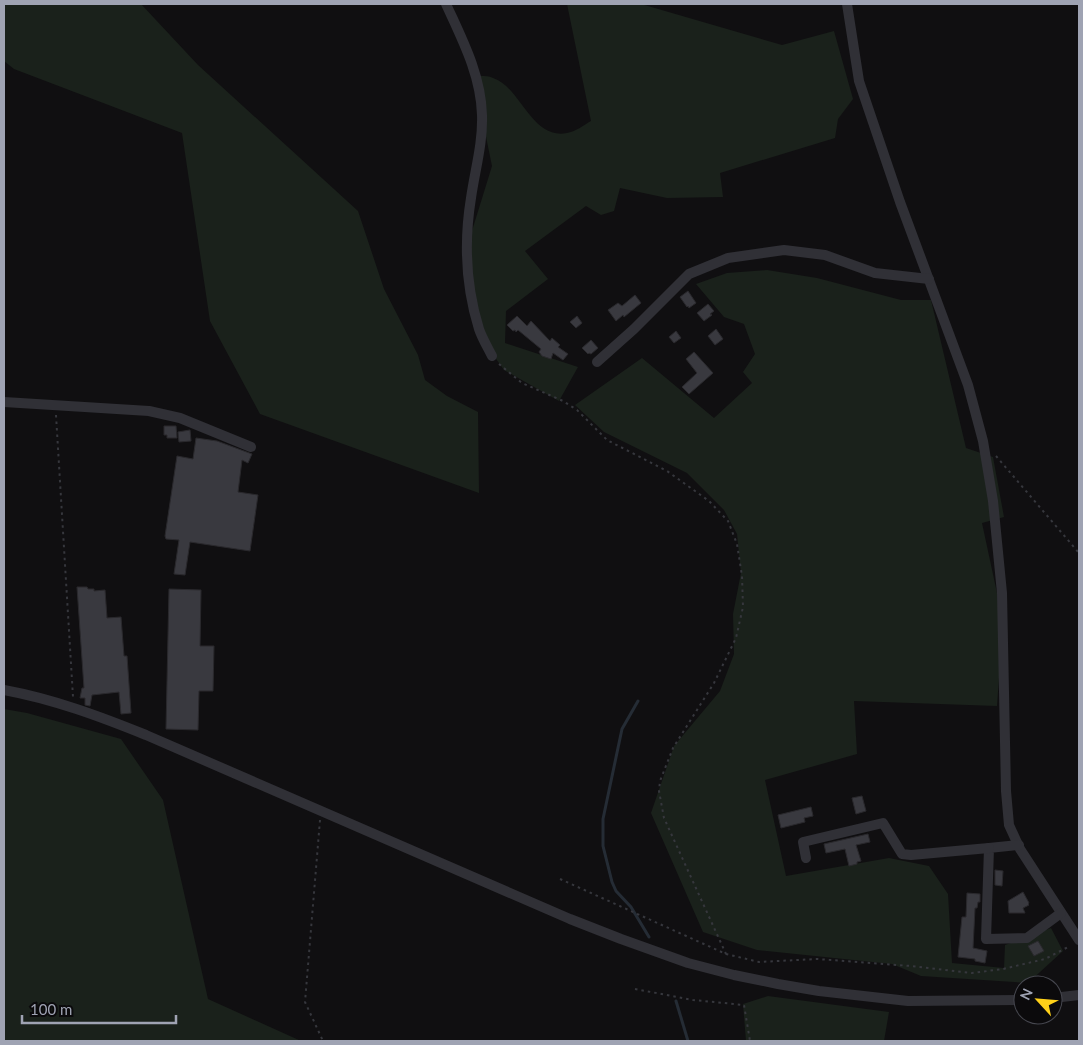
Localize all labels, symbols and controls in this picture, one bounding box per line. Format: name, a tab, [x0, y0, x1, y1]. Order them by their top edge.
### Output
north arrow	[1013, 975, 1063, 1025]
text: N	[1016, 986, 1036, 1003]
scale bar	[22, 992, 176, 1024]
text: 100 m	[30, 1000, 72, 1018]

